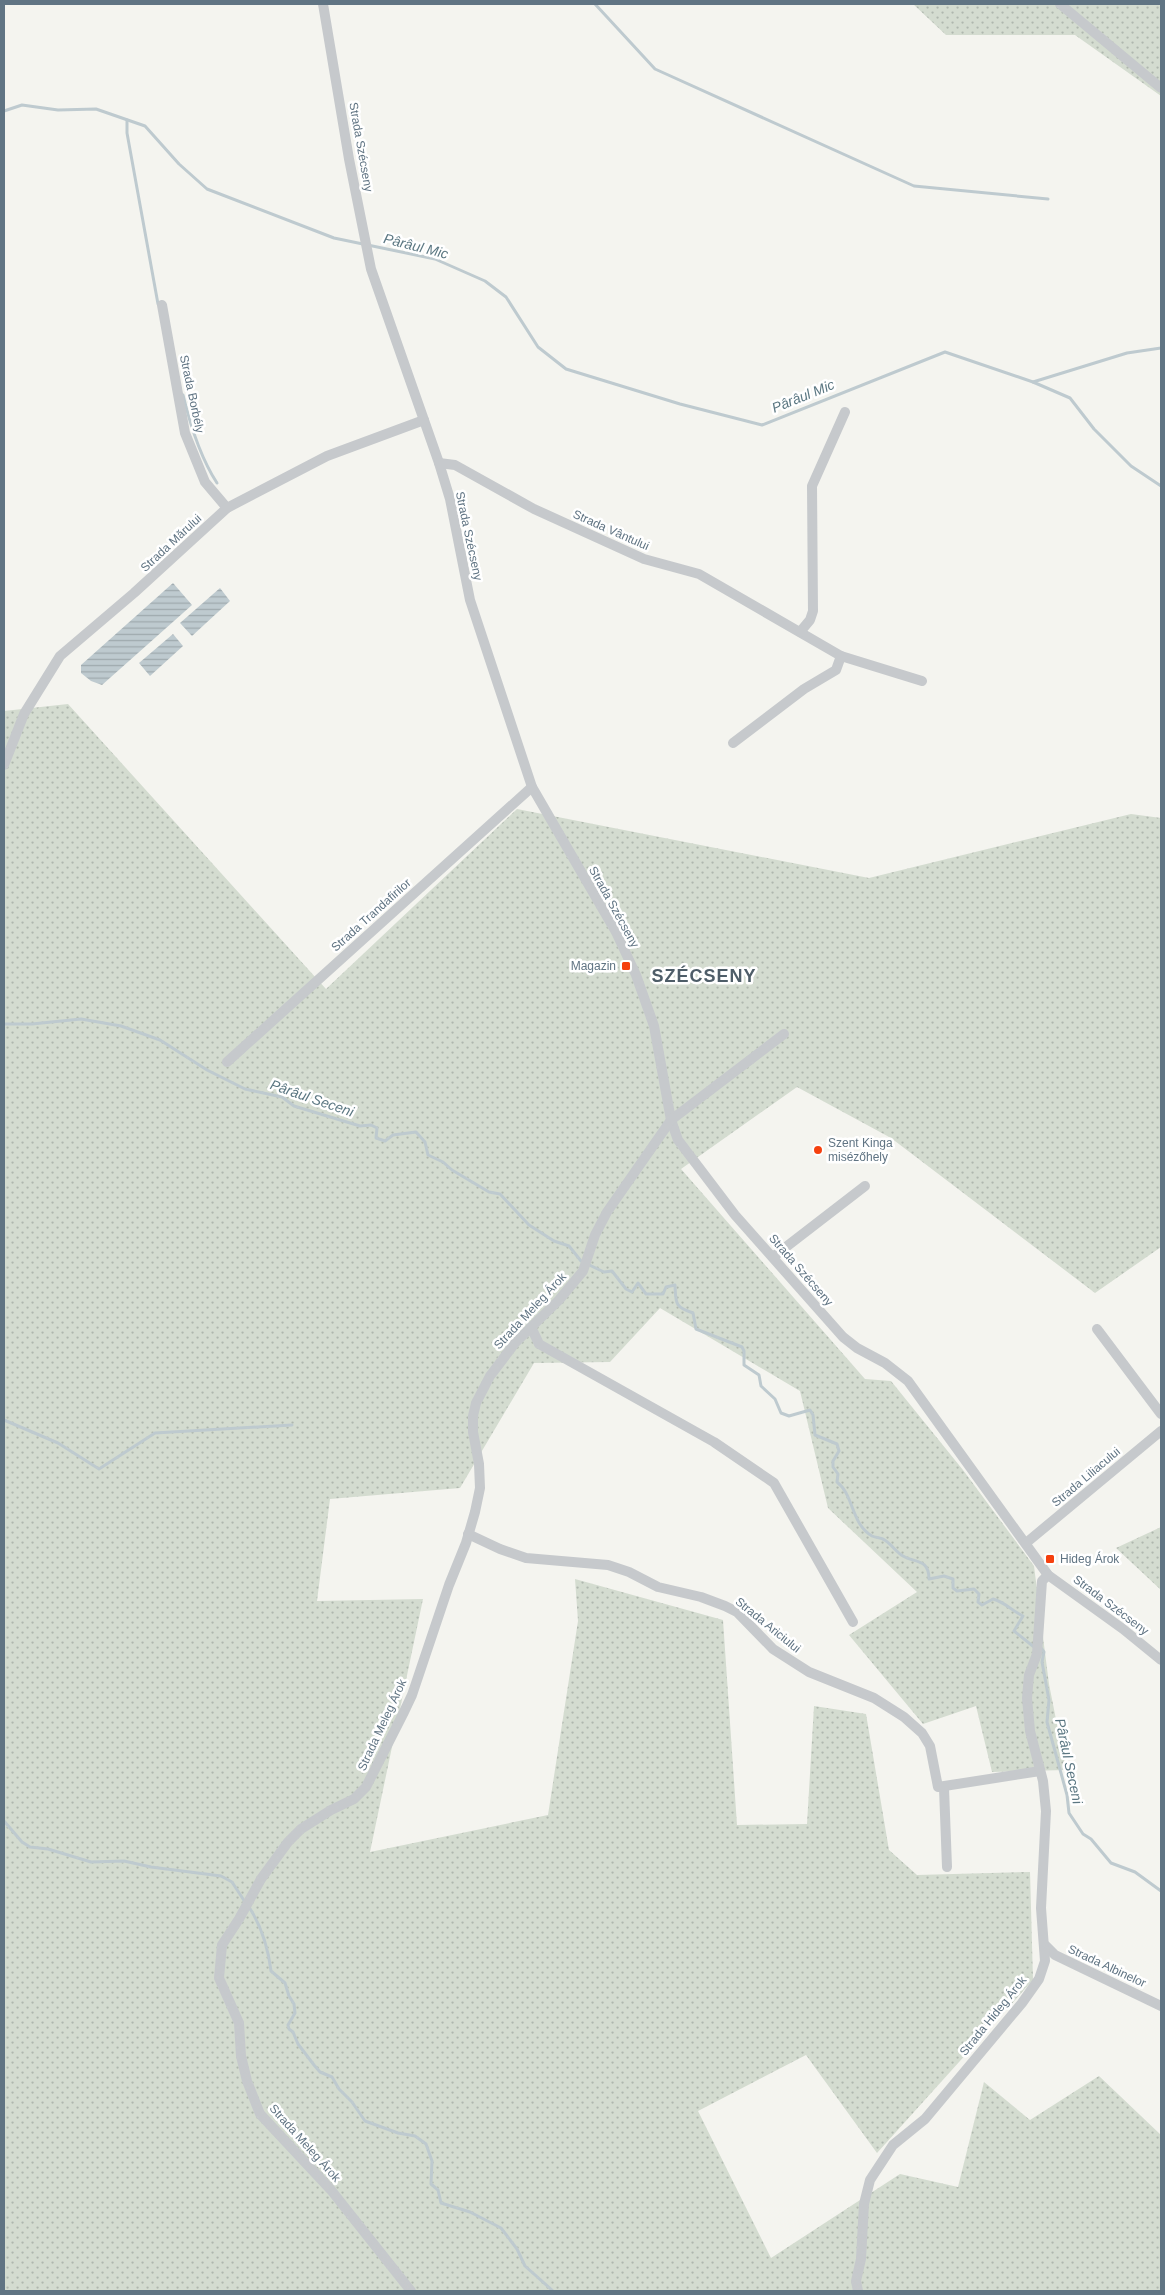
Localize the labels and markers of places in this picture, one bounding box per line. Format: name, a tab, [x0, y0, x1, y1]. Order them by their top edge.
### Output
place label: Magazin	[571, 959, 616, 973]
marker: Magazin	[620, 960, 632, 972]
place label: Szent Kinga misézőhely	[828, 1136, 893, 1164]
marker: Szent Kinga misézőhely	[812, 1144, 824, 1156]
place label: Hideg Árok	[1060, 1551, 1120, 1566]
marker: Hideg Árok	[1044, 1553, 1056, 1565]

